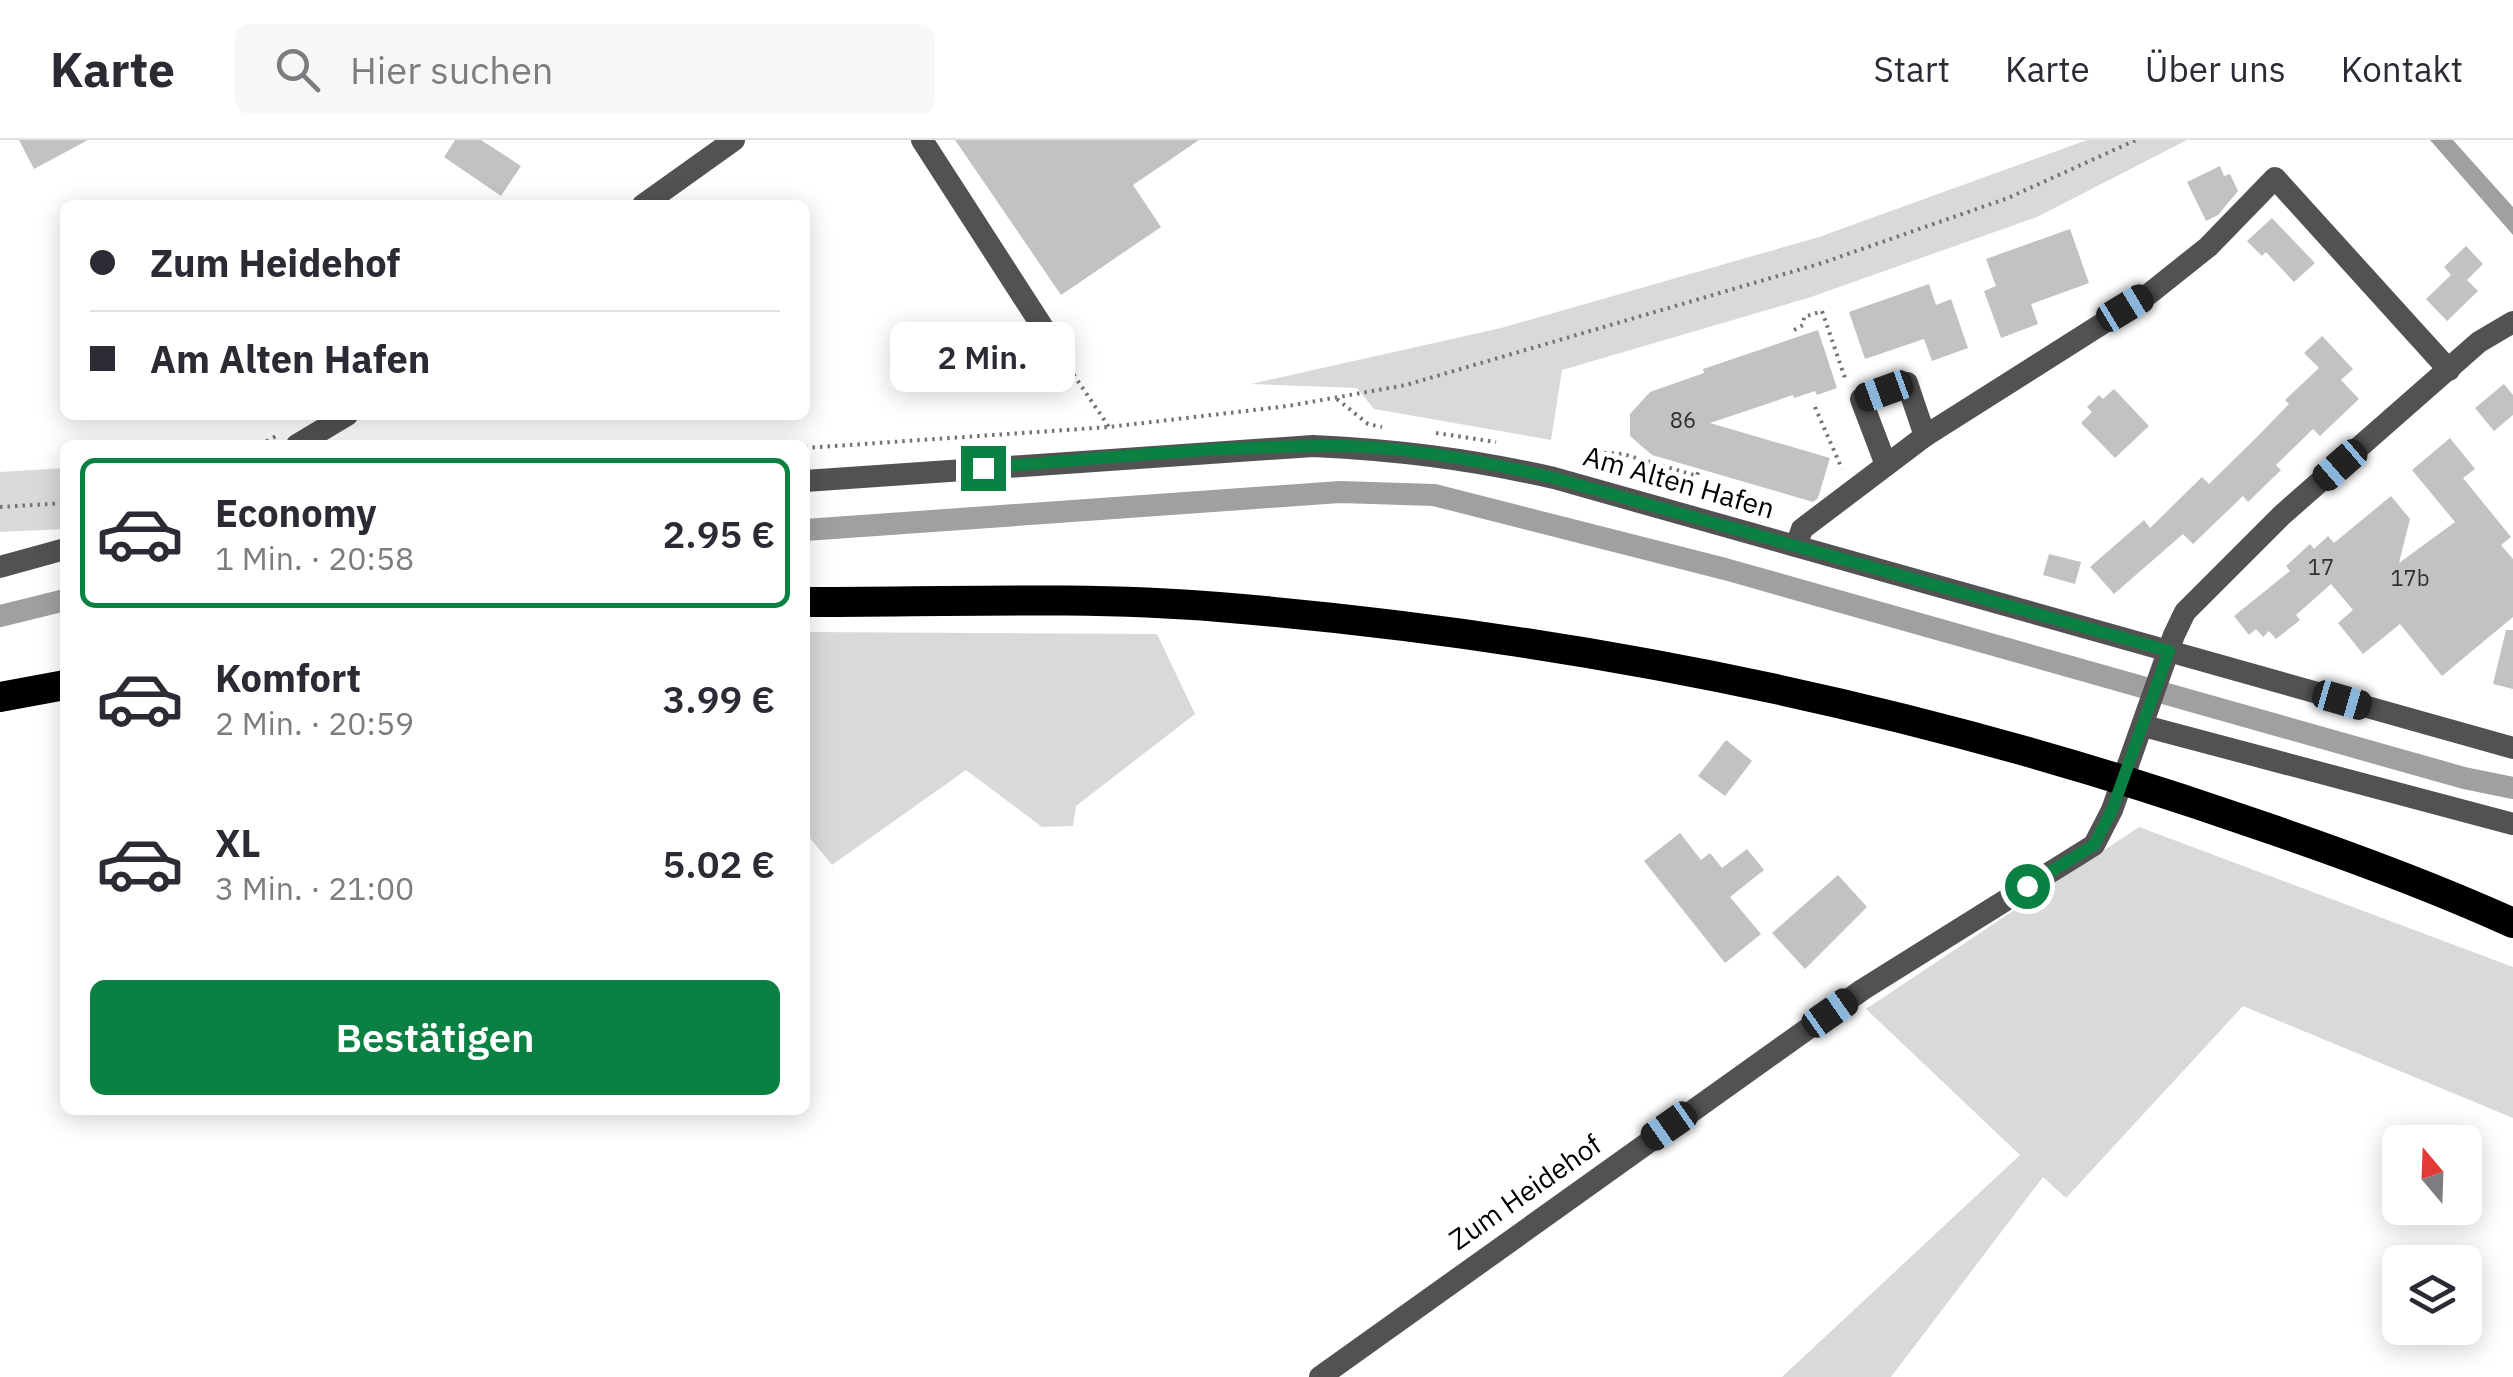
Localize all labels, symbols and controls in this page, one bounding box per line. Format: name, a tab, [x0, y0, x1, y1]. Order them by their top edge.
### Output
search box	[235, 24, 935, 114]
text: Karte	[50, 38, 175, 100]
icon: search	[270, 42, 325, 97]
text: Hier suchen	[350, 45, 553, 94]
text: Start	[1873, 46, 1950, 92]
text: Karte	[2005, 46, 2090, 92]
text: Über uns	[2145, 46, 2286, 92]
text: Kontakt	[2341, 46, 2463, 92]
text: Zum Heidehof	[150, 238, 400, 287]
car	[2092, 280, 2158, 336]
callout: 2 Min.	[890, 323, 1076, 393]
text: Am Alten Hafen	[150, 334, 430, 383]
text: 2 Min.	[937, 336, 1028, 378]
car	[1851, 367, 1917, 415]
house number: 86	[1670, 405, 1696, 434]
car	[2308, 434, 2372, 496]
street label: Am Alten Hafen	[1579, 437, 1779, 526]
route end	[961, 446, 1006, 491]
icon: car	[95, 488, 185, 578]
text: Economy	[215, 488, 377, 537]
text: 2.95 €	[662, 509, 775, 558]
text: 1 Min. · 20:58	[215, 537, 414, 579]
house number: 17	[2308, 552, 2334, 581]
house number: 17b	[2390, 563, 2430, 592]
icon: car	[95, 653, 185, 743]
text: Komfort	[215, 653, 361, 702]
text: 3.99 €	[662, 674, 775, 723]
car	[2309, 677, 2375, 723]
text: 2 Min. · 20:59	[215, 702, 414, 744]
icon: car	[95, 818, 185, 908]
text: XL	[215, 818, 261, 867]
text: 5.02 €	[662, 839, 775, 888]
route start	[2005, 864, 2050, 909]
text: 3 Min. · 21:00	[215, 867, 414, 909]
button: Bestätigen	[90, 980, 780, 1095]
car	[1797, 984, 1863, 1042]
car	[1636, 1097, 1702, 1155]
north arrow	[2382, 1125, 2482, 1225]
map controls	[2382, 1125, 2482, 1345]
street label: Zum Heidehof	[1441, 1126, 1608, 1258]
button: layers	[2382, 1245, 2482, 1345]

